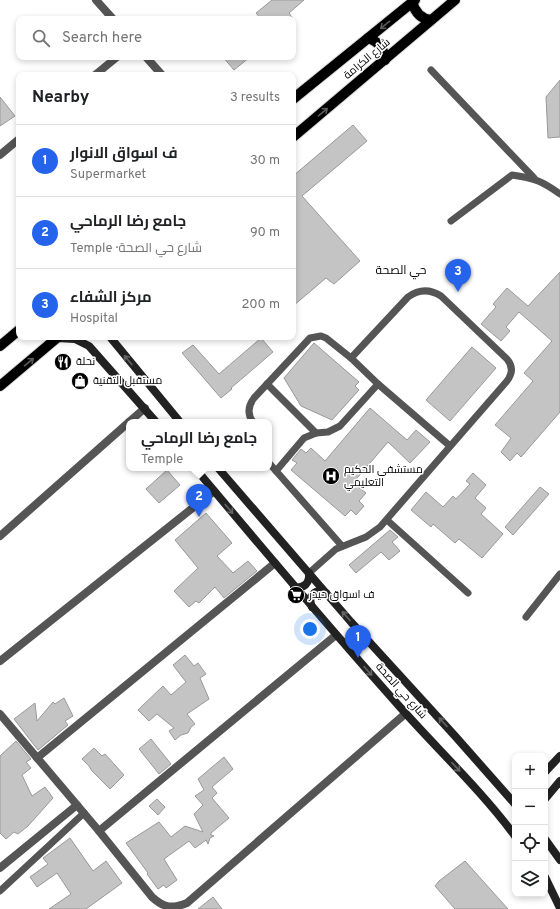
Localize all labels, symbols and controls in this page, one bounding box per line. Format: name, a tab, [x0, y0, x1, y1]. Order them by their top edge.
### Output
search box	[16, 16, 296, 60]
one-way arrow	[379, 20, 390, 29]
icon: search	[30, 27, 52, 49]
text: Search here	[62, 29, 142, 48]
street label: شارع الكرامة	[341, 35, 393, 83]
text: Nearby	[32, 87, 89, 109]
text: 3 results	[230, 90, 280, 106]
one-way arrow	[317, 107, 328, 116]
text: ف اسواق الانوار	[70, 145, 178, 164]
text: 1	[42, 153, 48, 169]
text: 30 m	[250, 153, 280, 169]
text: Supermarket	[70, 167, 146, 183]
text: جامع رضا الرماحي	[70, 213, 186, 232]
text: 2	[41, 225, 49, 241]
text: 90 m	[250, 225, 280, 241]
text: Temple · شارع حي الصحة	[70, 241, 202, 257]
pin: 3	[445, 259, 471, 292]
district label: حي الصحة	[375, 263, 427, 280]
text: مركز الشفاء	[70, 289, 152, 308]
text: 3	[41, 297, 49, 313]
text: 200 m	[241, 297, 280, 313]
text: Hospital	[70, 311, 118, 327]
restaurant icon: نحلة	[53, 352, 73, 372]
one-way arrow	[123, 354, 132, 365]
place label: نحلة	[76, 355, 95, 369]
one-way arrow	[24, 357, 34, 366]
shop icon: مستقبل التقنية	[70, 371, 90, 391]
place label: مستقبل التقنية	[93, 374, 162, 388]
popup	[126, 419, 272, 471]
text: جامع رضا الرماحي	[141, 430, 257, 449]
text: Temple	[141, 452, 183, 468]
place label: مستشفى الحكيم التعليمي	[344, 463, 423, 491]
hospital icon: مستشفى الحكيم التعليمي	[321, 466, 341, 486]
pin: 2	[186, 484, 212, 517]
one-way arrow	[224, 503, 233, 514]
supermarket icon: ف اسواق حيدر	[286, 585, 306, 605]
place label: ف اسواق حيدر	[308, 588, 375, 602]
one-way arrow	[341, 610, 350, 621]
your location	[300, 619, 320, 639]
pin: 1	[345, 625, 371, 658]
street label: شارع حي الصحة	[371, 660, 430, 723]
one-way arrow	[363, 666, 373, 676]
one-way arrow	[438, 717, 447, 727]
map controls	[512, 753, 548, 897]
button: +	[512, 753, 548, 789]
one-way arrow	[451, 762, 460, 772]
button: −	[512, 789, 548, 825]
button: locate	[512, 825, 548, 861]
button: layers	[512, 861, 548, 897]

